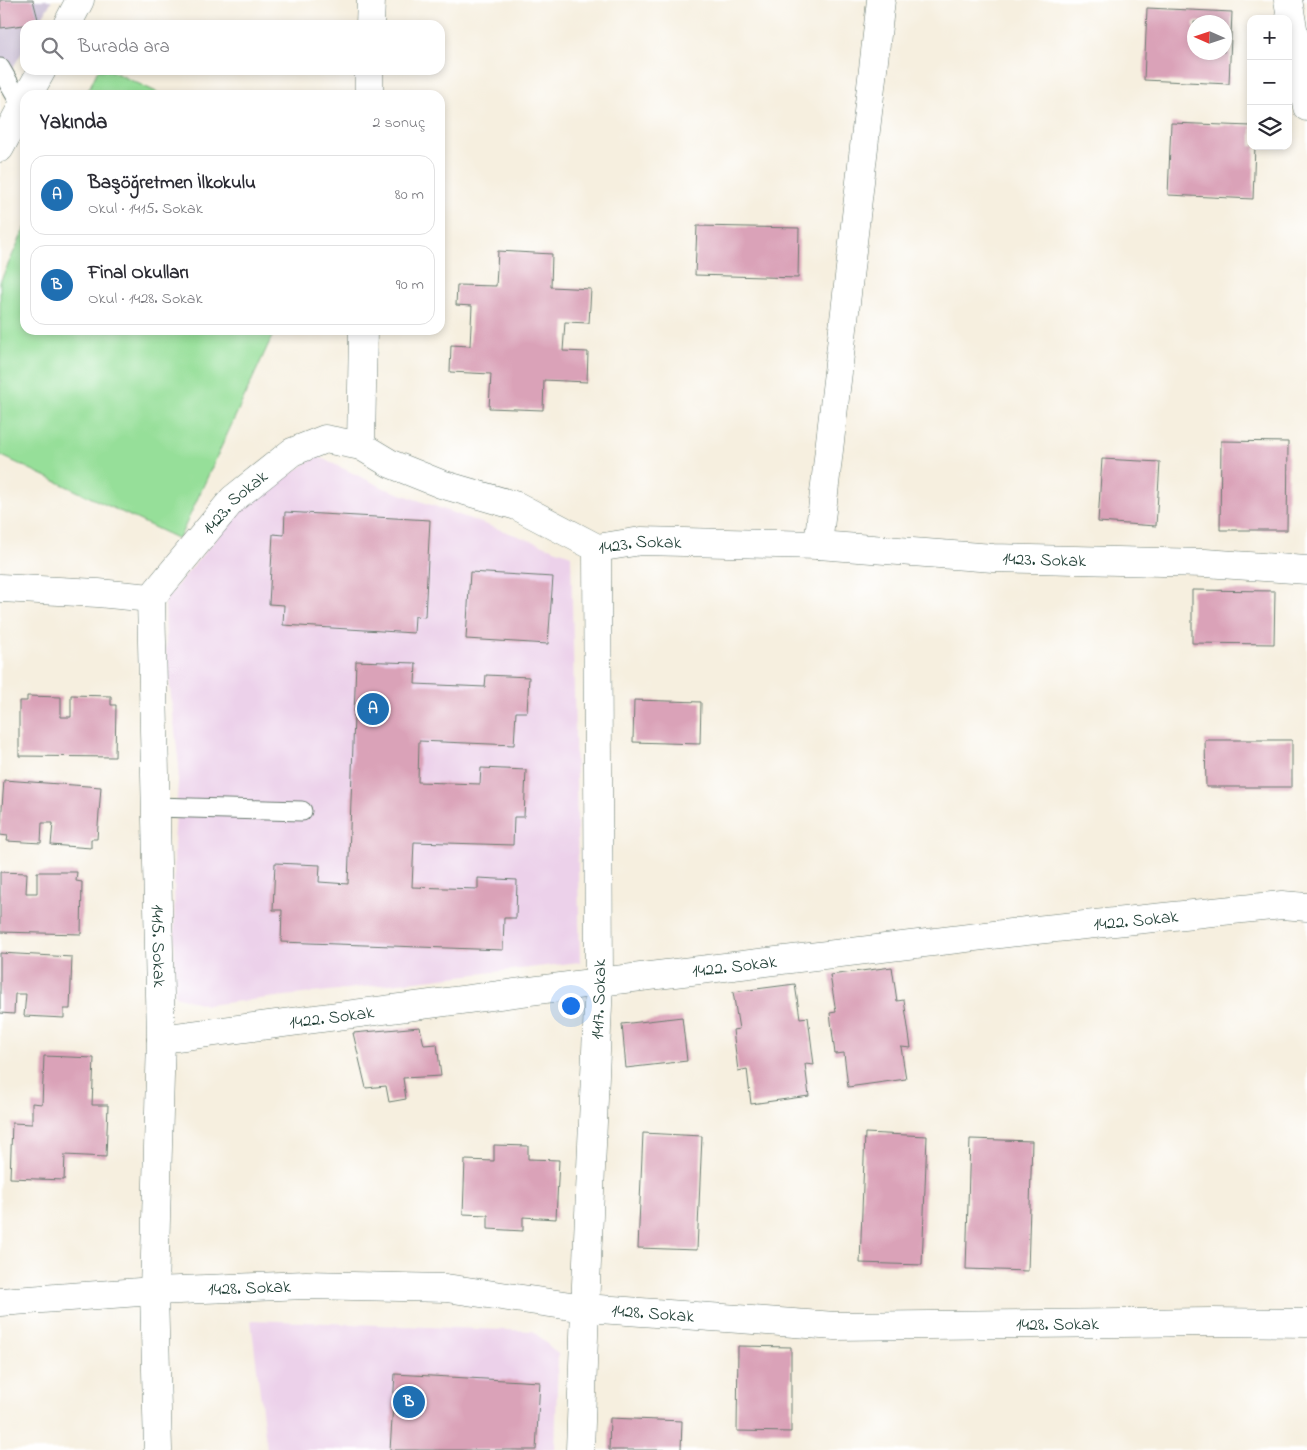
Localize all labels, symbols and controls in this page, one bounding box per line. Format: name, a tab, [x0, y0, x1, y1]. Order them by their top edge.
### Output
north arrow	[1187, 15, 1232, 60]
map controls	[1247, 15, 1292, 150]
button: +	[1247, 15, 1292, 60]
search box	[20, 20, 445, 75]
icon: search	[38, 34, 66, 62]
text: Burada ara	[78, 34, 170, 61]
button: −	[1247, 60, 1292, 105]
button: layers	[1247, 105, 1292, 150]
text: Yakında	[40, 108, 107, 138]
text: 2 sonuç	[372, 111, 425, 135]
text: Başöğretmen İlkokulu	[88, 170, 256, 197]
text: A	[52, 183, 62, 207]
text: 80 m	[395, 183, 424, 207]
text: Okul · 1415. Sokak	[88, 197, 203, 221]
text: Final Okulları	[88, 260, 189, 287]
text: B	[52, 273, 62, 297]
text: 90 m	[396, 273, 424, 297]
text: Okul · 1428. Sokak	[88, 287, 202, 311]
street label: 1423. Sokak	[197, 465, 274, 541]
street label: 1423. Sokak	[597, 530, 682, 563]
street label: 1423. Sokak	[1002, 547, 1086, 575]
pin: A	[357, 690, 389, 728]
street label: 1415. Sokak	[143, 904, 171, 988]
street label: 1422. Sokak	[1092, 905, 1180, 939]
street label: 1422. Sokak	[691, 950, 779, 986]
street label: 1417. Sokak	[586, 959, 614, 1040]
your location	[558, 993, 584, 1019]
street label: 1422. Sokak	[288, 1000, 376, 1037]
street label: 1428. Sokak	[208, 1275, 292, 1304]
street label: 1428. Sokak	[610, 1299, 695, 1331]
street label: 1428. Sokak	[1016, 1312, 1099, 1339]
pin: B	[393, 1383, 425, 1421]

